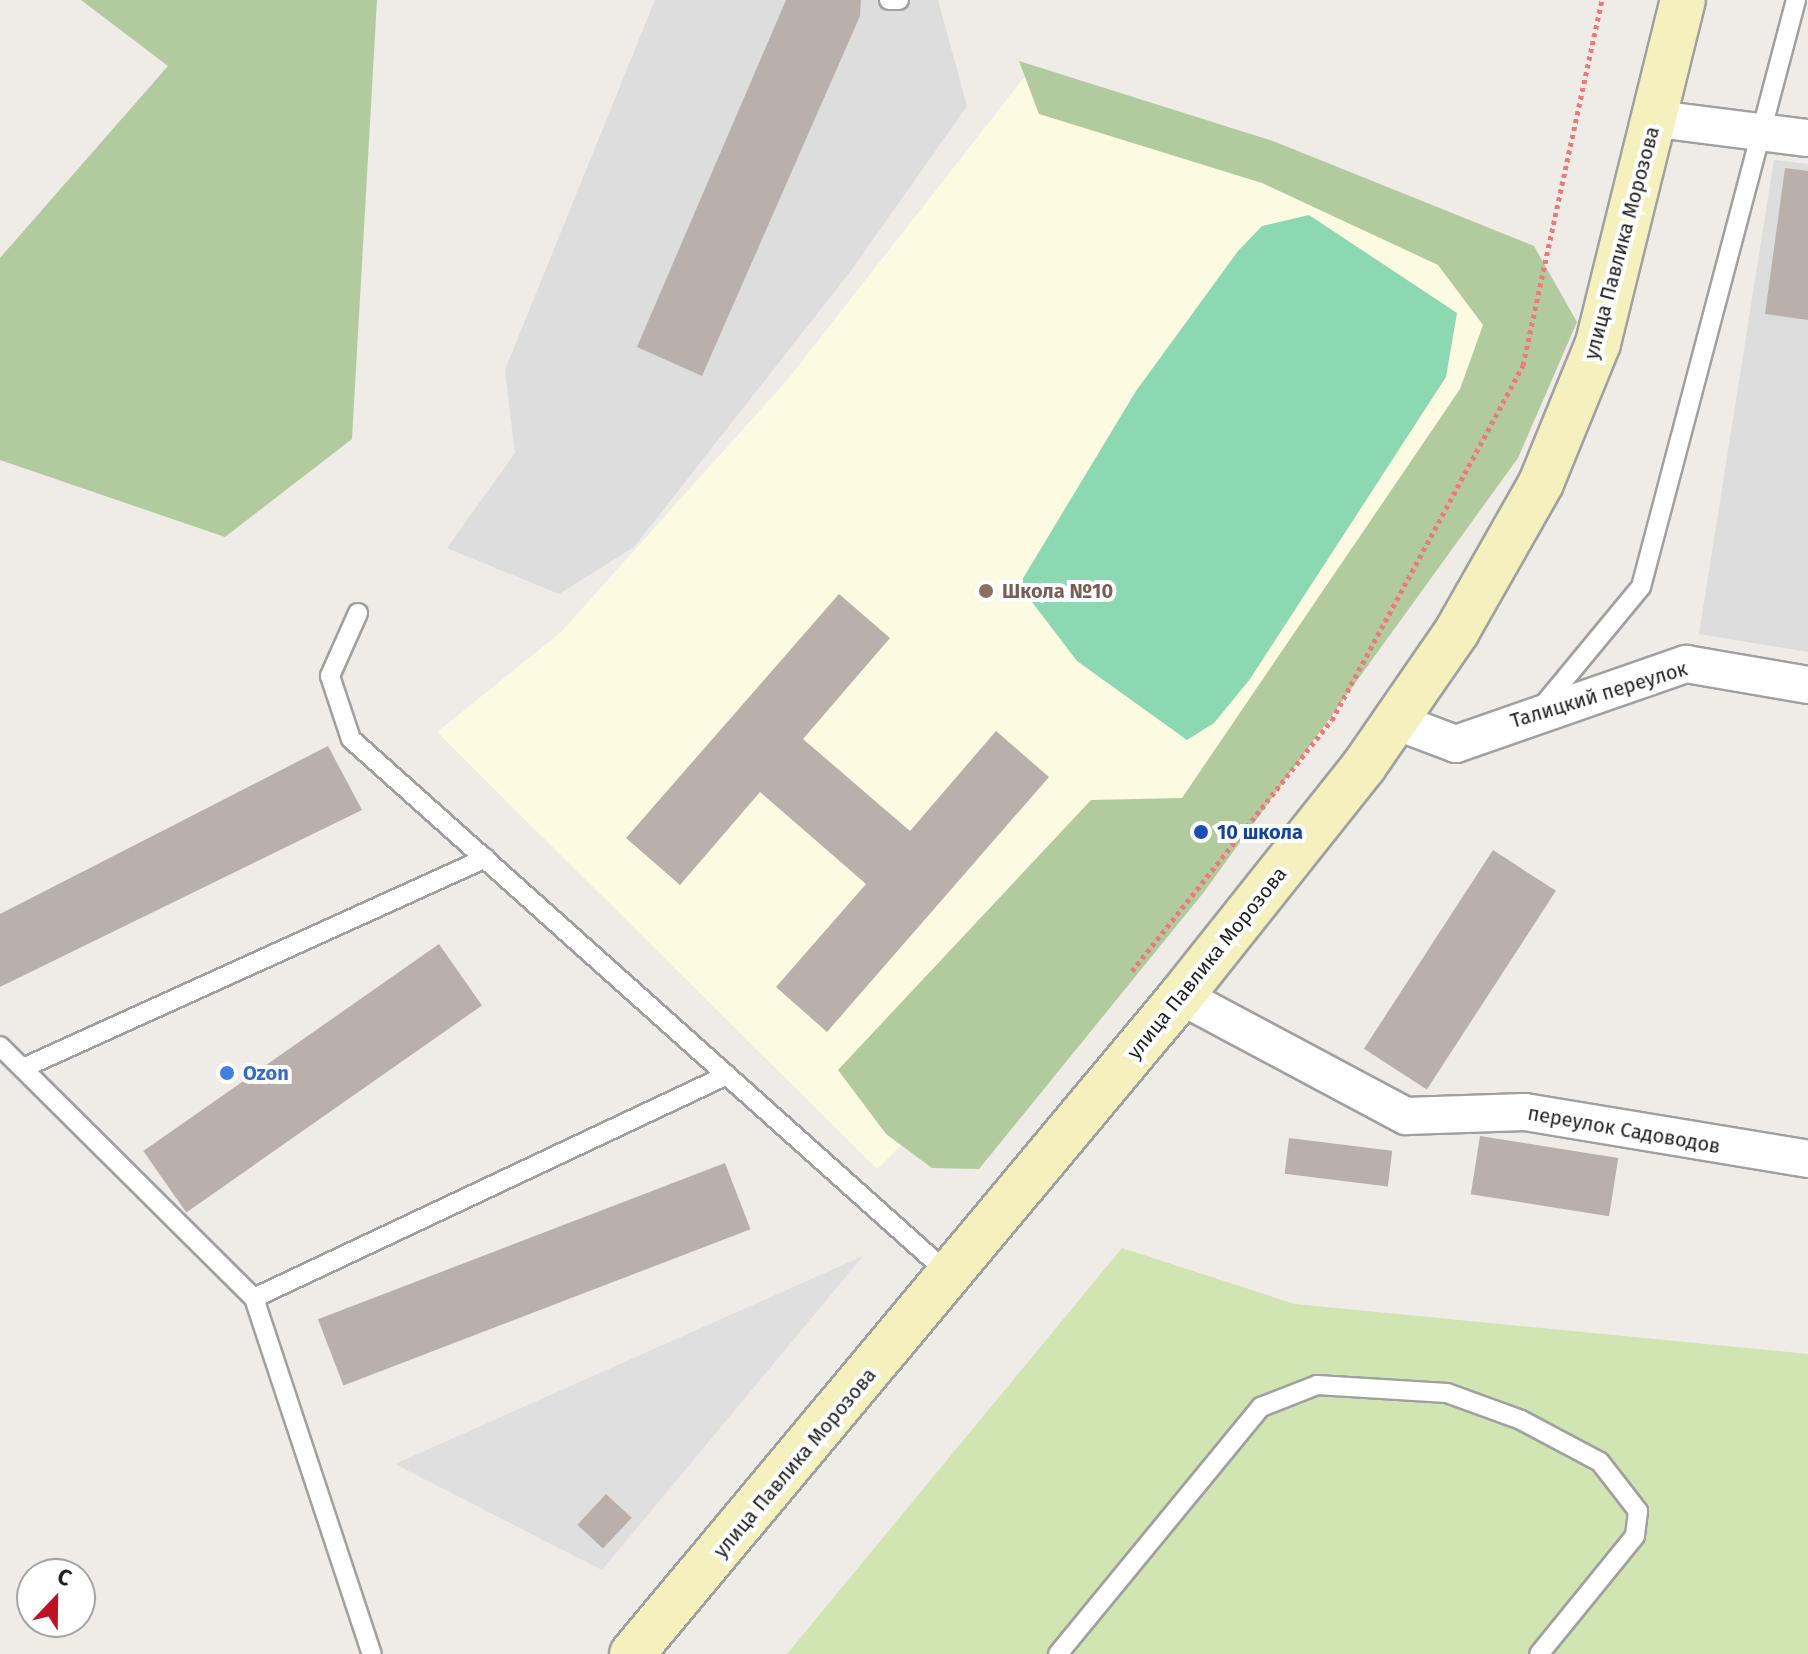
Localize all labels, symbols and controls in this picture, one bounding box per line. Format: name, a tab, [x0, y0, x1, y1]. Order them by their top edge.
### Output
street label: улица Павлика Морозова	[1579, 124, 1665, 362]
place label: Школа №10	[1002, 579, 1113, 603]
marker: Школа №10	[977, 582, 995, 600]
street label: Талицкий переулок	[1508, 657, 1690, 733]
place label: 10 школа	[1217, 820, 1303, 844]
marker: 10 школа	[1192, 823, 1210, 841]
street label: улица Павлика Морозова	[1122, 862, 1292, 1064]
place label: Ozon	[243, 1061, 289, 1085]
marker: Ozon	[218, 1064, 236, 1082]
street label: переулок Садоводов	[1526, 1101, 1722, 1159]
street label: улица Павлика Морозова	[709, 1363, 881, 1563]
north arrow	[16, 1558, 96, 1638]
text: С	[54, 1562, 75, 1592]

